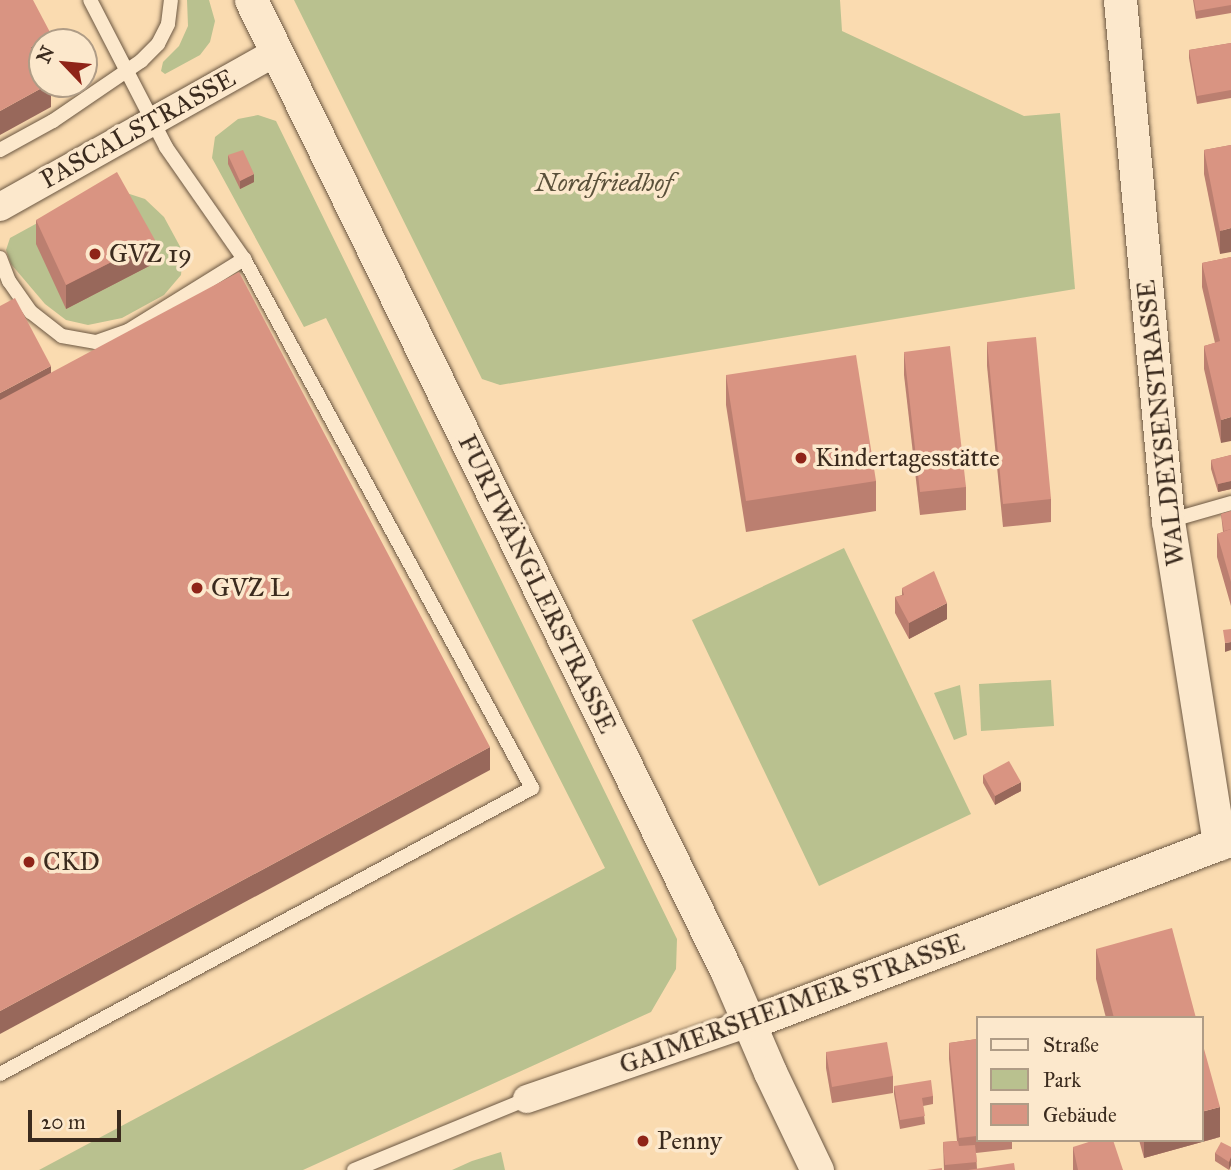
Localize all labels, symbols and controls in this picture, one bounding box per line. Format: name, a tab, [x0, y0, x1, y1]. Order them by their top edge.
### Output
north arrow	[28, 28, 98, 98]
text: N	[32, 42, 59, 67]
street label: PASCALSTRASSE	[35, 62, 241, 196]
park label: Nordfriedhof	[535, 167, 673, 199]
place label: GVZ 19	[109, 238, 192, 270]
marker: GVZ 19	[87, 246, 103, 262]
street label: WALDEYSENSTRASSE	[1130, 278, 1192, 568]
street label: FURTWÄNGLERSTRASSE	[451, 430, 623, 738]
place label: Kindertagesstätte	[815, 442, 1000, 474]
marker: Kindertagesstätte	[793, 450, 809, 466]
place label: GVZ L	[211, 572, 289, 604]
marker: GVZ L	[189, 580, 205, 596]
place label: CKD	[43, 846, 100, 878]
marker: CKD	[21, 854, 37, 870]
street label: GAIMERSHEIMER STRASSE	[615, 927, 969, 1081]
legend	[976, 1016, 1203, 1142]
text: Straße	[1043, 1032, 1099, 1058]
text: Park	[1043, 1067, 1081, 1093]
scale bar	[32, 1096, 124, 1140]
text: Gebäude	[1043, 1102, 1117, 1128]
text: 20 m	[41, 1109, 86, 1135]
place label: Penny	[657, 1125, 722, 1157]
marker: Penny	[635, 1133, 651, 1149]

